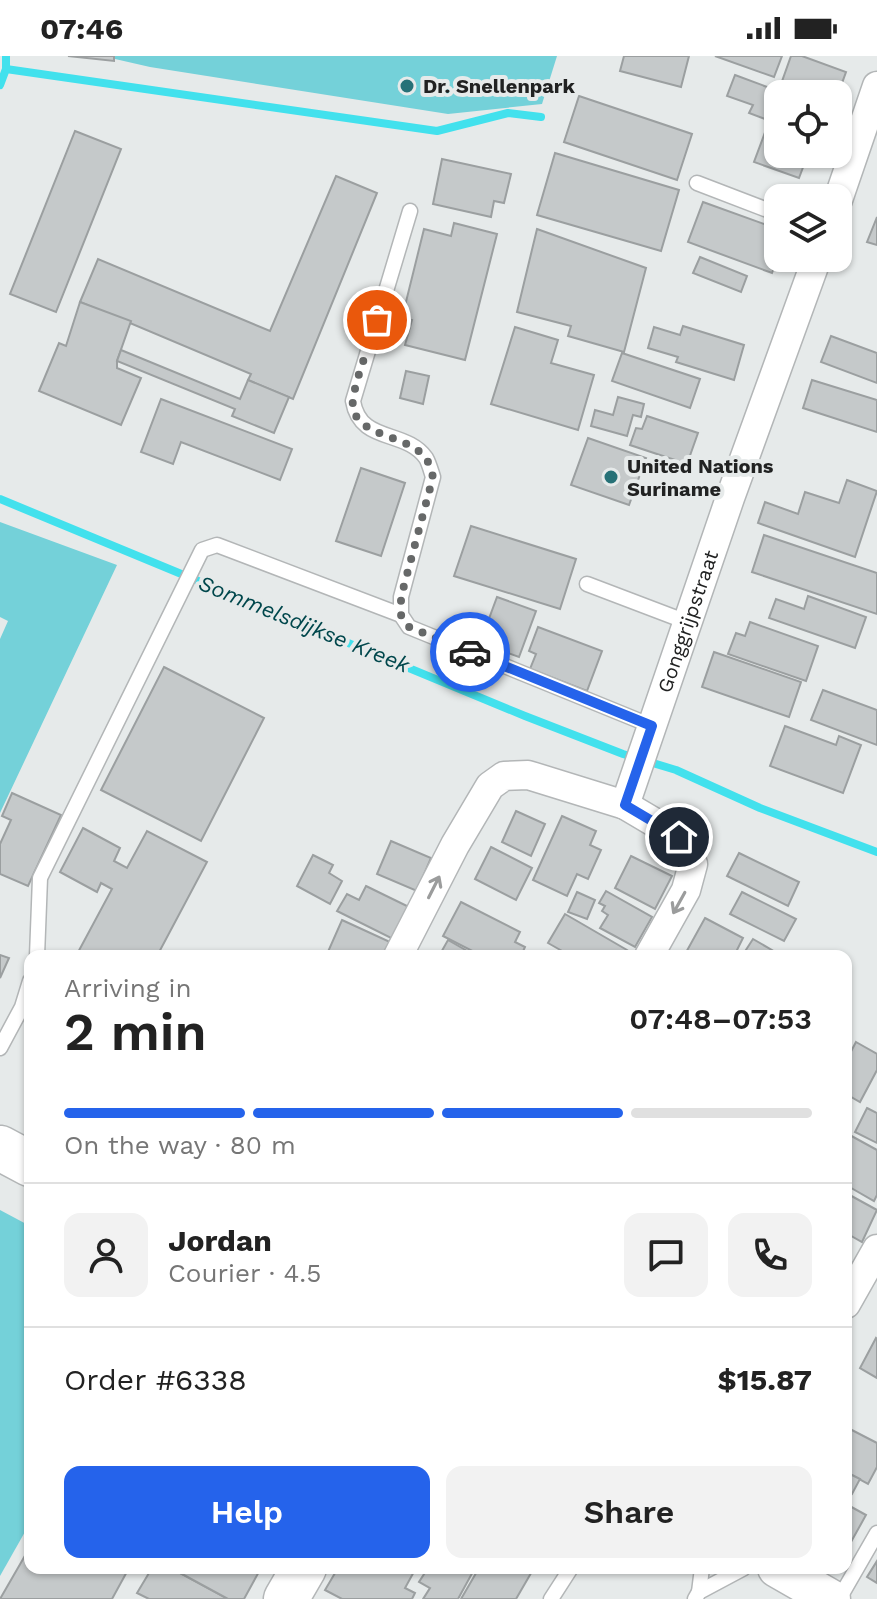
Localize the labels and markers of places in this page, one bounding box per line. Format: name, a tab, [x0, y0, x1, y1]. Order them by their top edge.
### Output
place label: Dr. Snellenpark	[423, 74, 575, 98]
marker: Dr. Snellenpark	[398, 77, 416, 95]
pin	[343, 286, 411, 354]
place label: United Nations Suriname	[627, 454, 774, 501]
marker: United Nations Suriname	[602, 468, 620, 486]
pin	[645, 803, 713, 871]

